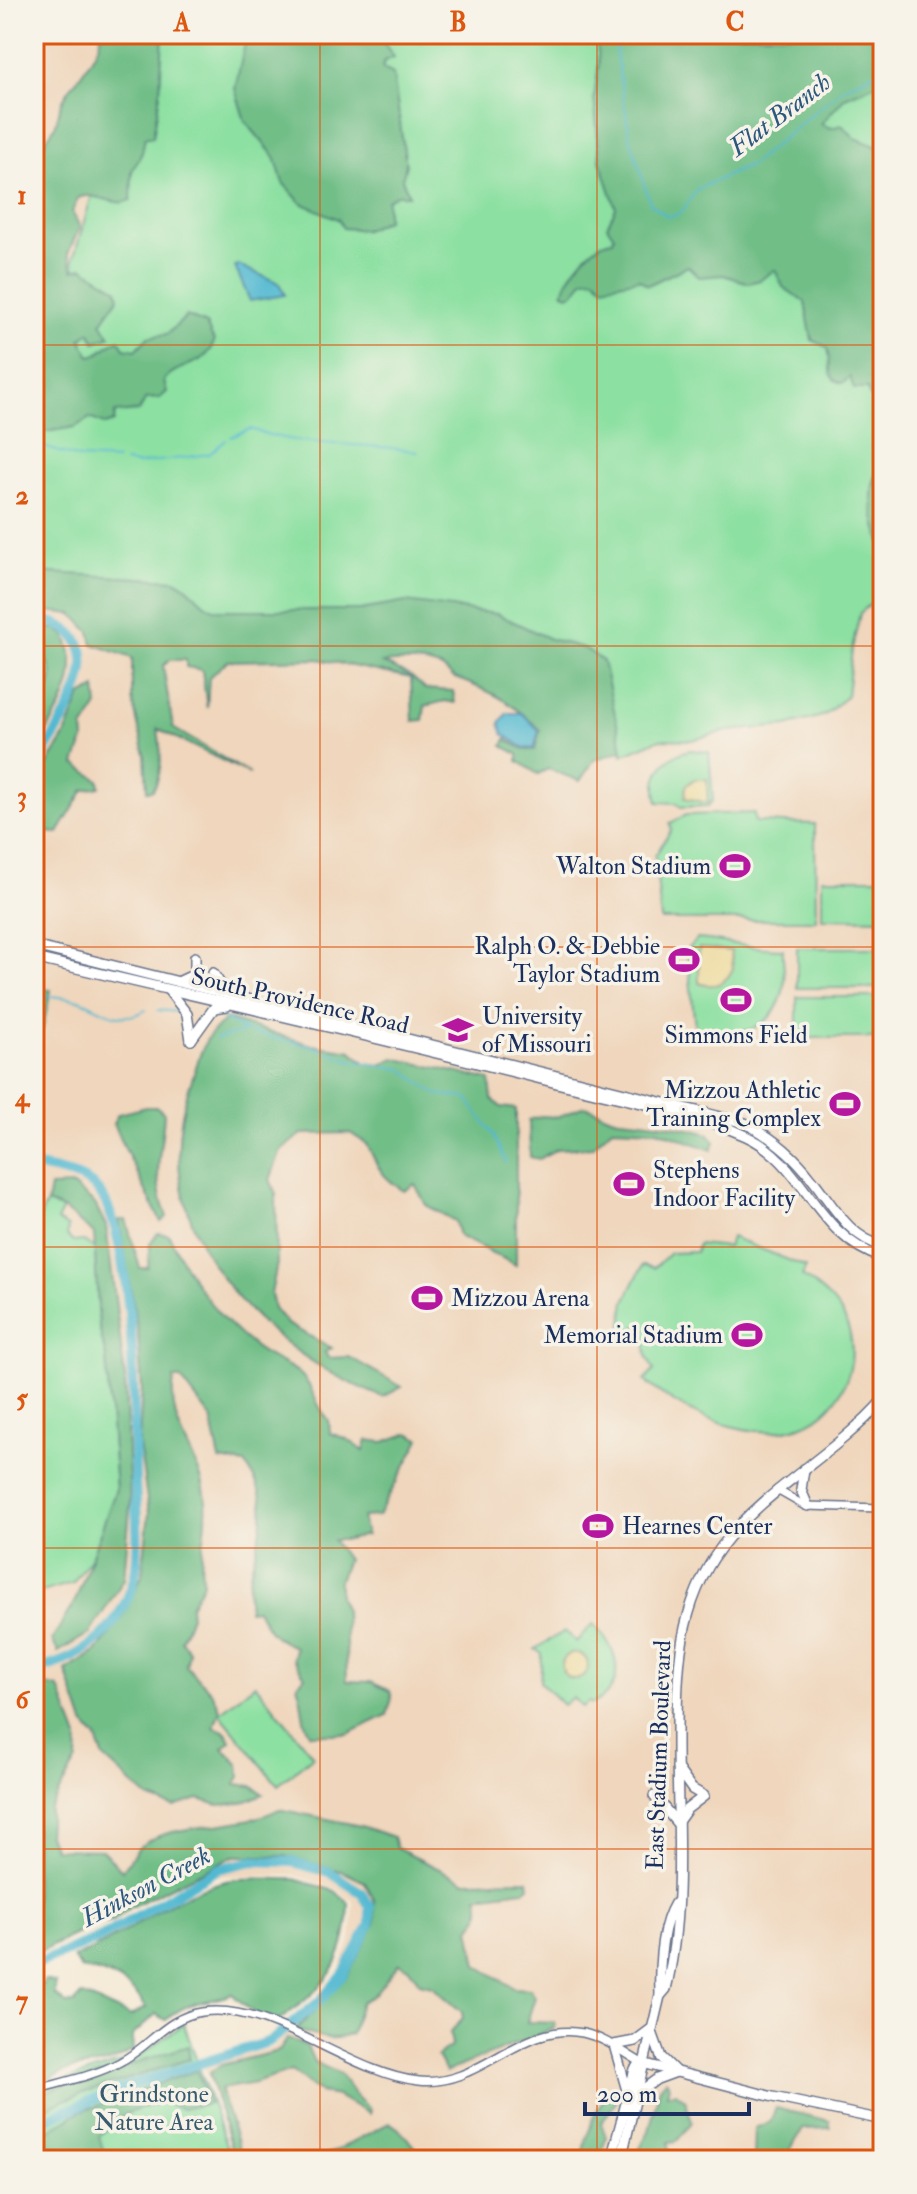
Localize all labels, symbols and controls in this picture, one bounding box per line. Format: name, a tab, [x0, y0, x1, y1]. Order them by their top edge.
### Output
text: A	[173, 7, 191, 39]
text: B	[449, 7, 467, 39]
text: C	[725, 7, 745, 39]
water label: Flat Branch	[721, 66, 837, 165]
text: 1	[17, 180, 27, 212]
text: 2	[15, 480, 29, 512]
text: 3	[17, 781, 27, 813]
sports icon: Walton Stadium	[718, 849, 752, 883]
place label: Walton Stadium	[555, 851, 711, 882]
place label: Ralph O. & Debbie Taylor Stadium	[474, 931, 660, 990]
sports icon: Ralph O. & Debbie Taylor Stadium	[667, 943, 701, 977]
street label: South Providence Road	[188, 961, 412, 1041]
sports icon: Simmons Field	[719, 983, 753, 1017]
place label: University of Missouri	[482, 1001, 592, 1060]
school or university icon: University of Missouri	[441, 1013, 475, 1047]
place label: Simmons Field	[664, 1020, 808, 1051]
place label: Mizzou Athletic Training Complex	[646, 1075, 821, 1134]
text: 4	[14, 1082, 31, 1114]
sports icon: Mizzou Athletic Training Complex	[828, 1087, 862, 1121]
place label: Stephens Indoor Facility	[653, 1155, 795, 1214]
sports icon: Stephens Indoor Facility	[612, 1167, 646, 1201]
sports icon: Mizzou Arena	[410, 1281, 444, 1315]
place label: Mizzou Arena	[451, 1283, 590, 1314]
sports icon: Memorial Stadium	[730, 1318, 764, 1352]
place label: Memorial Stadium	[544, 1320, 723, 1351]
text: 5	[16, 1383, 28, 1415]
sports icon: Hearnes Center	[581, 1509, 615, 1543]
place label: Hearnes Center	[622, 1511, 773, 1542]
street label: East Stadium Boulevard	[639, 1639, 679, 1870]
text: 6	[15, 1684, 30, 1716]
water label: Hinkson Creek	[75, 1840, 216, 1935]
text: 7	[16, 1985, 28, 2017]
scale bar	[585, 2066, 749, 2116]
park label: Grindstone Nature Area	[95, 2079, 215, 2138]
text: 200 m	[597, 2079, 658, 2110]

